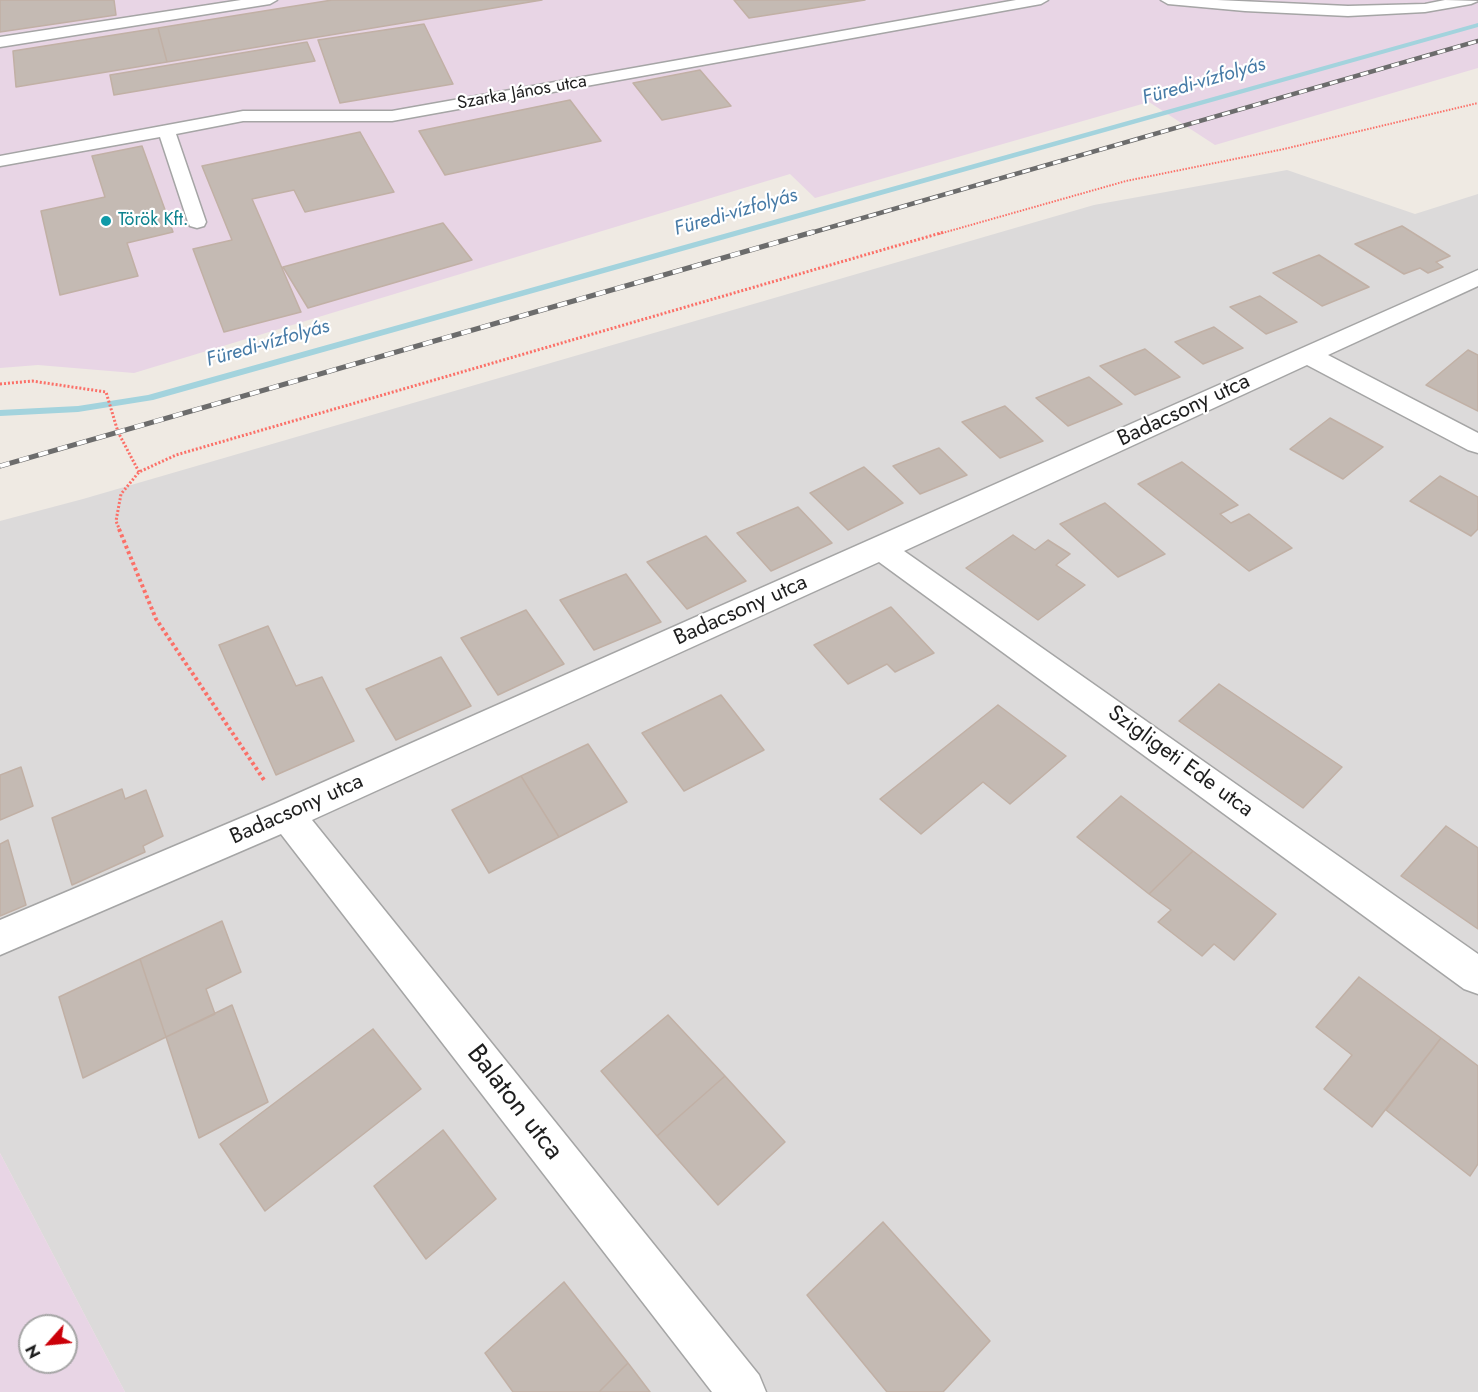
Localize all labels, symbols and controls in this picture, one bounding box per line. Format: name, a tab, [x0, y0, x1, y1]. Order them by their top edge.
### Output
water label: Füredi-vízfolyás	[1140, 53, 1268, 111]
street label: Szarka János utca	[456, 71, 588, 115]
water label: Füredi-vízfolyás	[672, 184, 800, 242]
place label: Török Kft.	[118, 210, 188, 232]
marker: Török Kft.	[99, 214, 113, 228]
water label: Füredi-vízfolyás	[204, 315, 332, 373]
street label: Badacsony utca	[1114, 369, 1254, 453]
street label: Badacsony utca	[670, 570, 812, 652]
street label: Szigligeti Ede utca	[1102, 700, 1258, 824]
street label: Badacsony utca	[226, 769, 368, 851]
street label: Balaton utca	[459, 1039, 569, 1167]
north arrow	[18, 1314, 78, 1374]
text: N	[20, 1341, 46, 1362]

